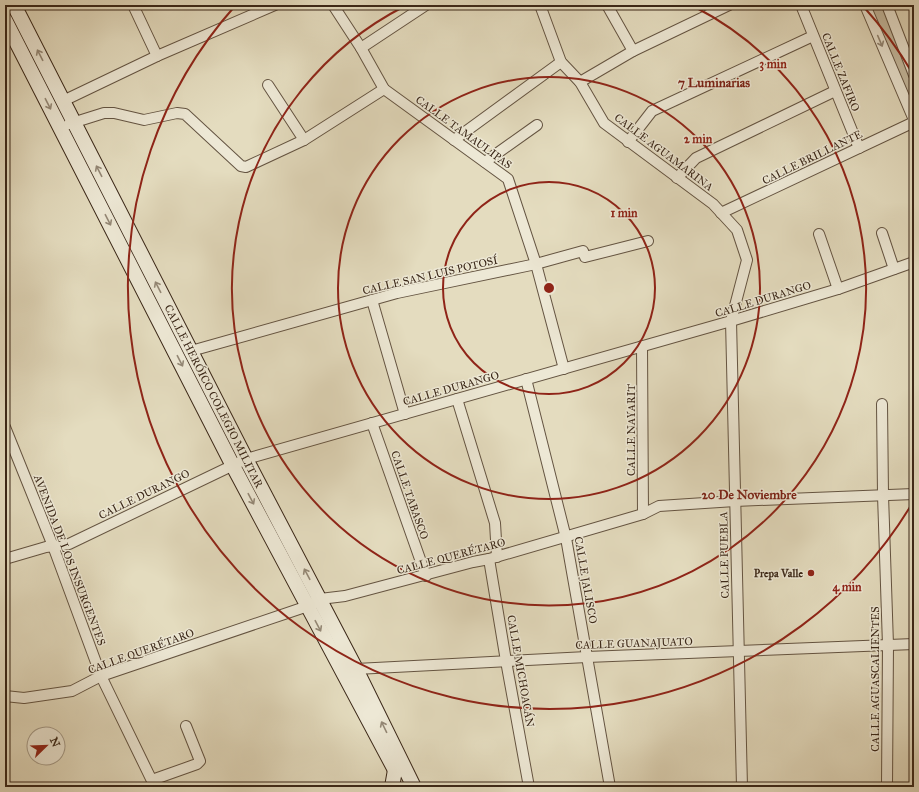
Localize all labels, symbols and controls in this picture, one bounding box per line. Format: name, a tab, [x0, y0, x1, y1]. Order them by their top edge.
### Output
street label: CALLE ZAFIRO	[819, 31, 862, 113]
one-way arrow	[877, 34, 885, 46]
one-way arrow	[36, 49, 43, 61]
text: 3 min	[759, 57, 787, 72]
district label: 7 Luminarias	[678, 75, 750, 91]
street label: CALLE TAMAULIPAS	[413, 93, 514, 172]
one-way arrow	[45, 98, 53, 110]
street label: CALLE AGUAMARINA	[612, 111, 716, 194]
street label: CALLE BRILLANTE	[760, 127, 865, 187]
text: 2 min	[684, 132, 713, 146]
one-way arrow	[95, 165, 102, 177]
text: 1 min	[610, 206, 638, 220]
one-way arrow	[105, 214, 112, 226]
street label: CALLE SAN LUIS POTOSÍ	[361, 253, 499, 297]
street label: CALLE DURANGO	[714, 279, 813, 320]
one-way arrow	[154, 281, 161, 293]
centre of rings	[542, 281, 556, 295]
street label: CALLE HERÓICO COLEGIO MILITAR	[161, 302, 267, 490]
one-way arrow	[176, 354, 184, 366]
street label: CALLE DURANGO	[402, 369, 501, 408]
street label: CALLE NAYARIT	[625, 384, 638, 476]
street label: CALLE TABASCO	[388, 449, 431, 541]
street label: CALLE DURANGO	[97, 467, 192, 522]
street label: AVENIDA DE LOS INSURGENTES	[31, 472, 108, 647]
district label: 20 De Noviembre	[701, 487, 797, 503]
one-way arrow	[247, 492, 255, 504]
street label: CALLE PUEBLA	[717, 511, 732, 599]
street label: CALLE QUERÉTARO	[395, 535, 507, 577]
street label: CALLE JALISCO	[570, 536, 600, 625]
place label: Prepa Valle	[754, 567, 803, 581]
one-way arrow	[302, 568, 310, 580]
marker: Prepa Valle	[806, 568, 816, 578]
text: 4 min	[832, 580, 862, 595]
street label: CALLE AGUASCALIENTES	[869, 606, 882, 752]
street label: CALLE MICHOACÁN	[504, 614, 537, 728]
one-way arrow	[315, 620, 323, 632]
street label: CALLE QUERÉTARO	[86, 625, 196, 677]
street label: CALLE GUANAJUATO	[575, 635, 693, 653]
one-way arrow	[380, 721, 387, 733]
north arrow	[26, 726, 66, 766]
text: N	[47, 735, 63, 750]

